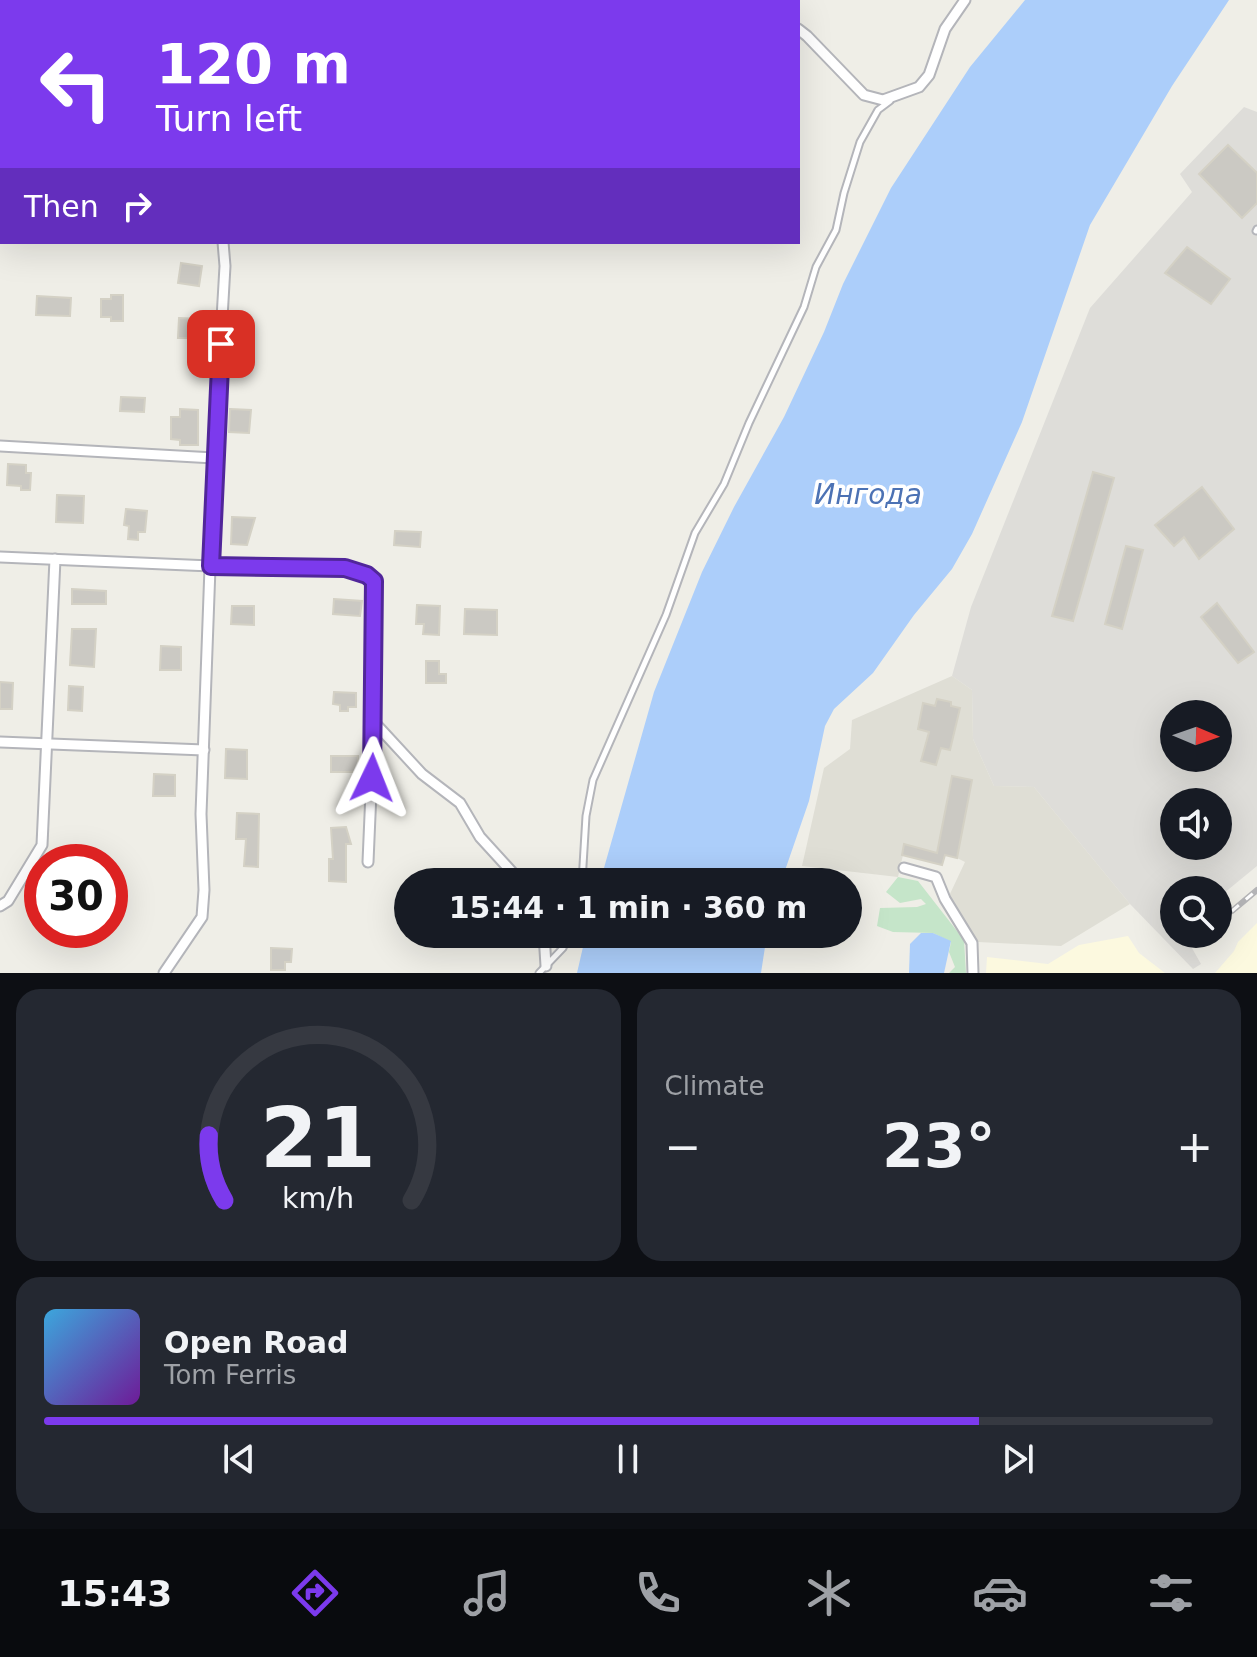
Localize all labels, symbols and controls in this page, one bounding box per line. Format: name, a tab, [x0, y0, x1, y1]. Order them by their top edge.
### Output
text: 120 m	[156, 31, 351, 96]
icon: left	[24, 32, 128, 136]
text: Turn left	[156, 98, 302, 139]
icon: right	[115, 184, 159, 228]
text: Then	[24, 189, 99, 224]
pin	[187, 310, 255, 378]
icon: arrive	[199, 322, 243, 366]
water label: Ингода	[814, 478, 922, 511]
north arrow	[1160, 700, 1232, 772]
map controls	[1160, 700, 1232, 948]
position arrow	[330, 736, 414, 820]
button: sound	[1160, 788, 1232, 860]
speed limit sign: 30	[24, 844, 128, 948]
button: search	[1160, 876, 1232, 948]
text: 15:44 · 1 min · 360 m	[449, 890, 807, 925]
text: Climate	[665, 1071, 765, 1101]
text: 21	[260, 1090, 376, 1187]
text: 23°	[882, 1111, 996, 1181]
text: −	[665, 1121, 701, 1172]
text: +	[1176, 1121, 1213, 1172]
text: km/h	[282, 1181, 354, 1215]
text: Open Road	[164, 1325, 349, 1360]
text: Tom Ferris	[164, 1360, 296, 1390]
icon: previous	[217, 1437, 261, 1481]
icon: pause	[606, 1437, 650, 1481]
icon: next	[996, 1437, 1040, 1481]
icon: directions	[287, 1565, 343, 1621]
icon: music	[459, 1565, 515, 1621]
icon: phone	[630, 1565, 686, 1621]
icon: climate	[801, 1565, 857, 1621]
icon: car	[972, 1565, 1028, 1621]
icon: filters	[1143, 1565, 1199, 1621]
text: 15:43	[58, 1573, 172, 1614]

